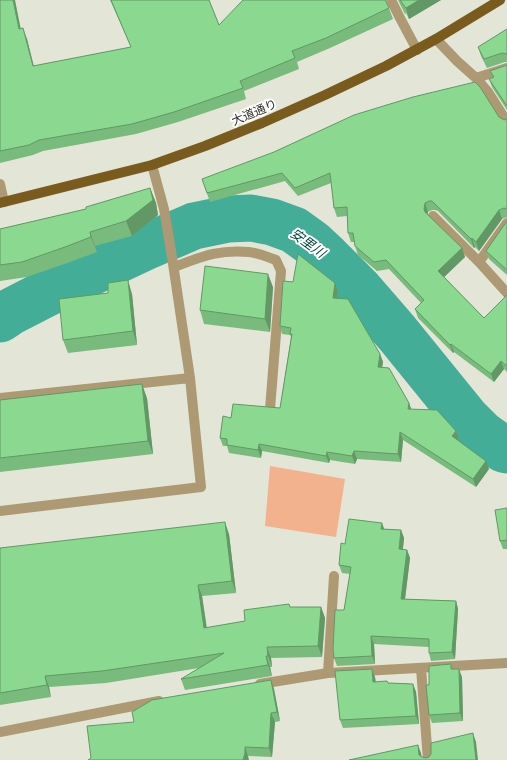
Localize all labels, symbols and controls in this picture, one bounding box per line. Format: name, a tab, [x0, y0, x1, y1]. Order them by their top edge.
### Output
street label: 大道通り	[229, 96, 279, 128]
water label: 安里川	[287, 225, 330, 263]

